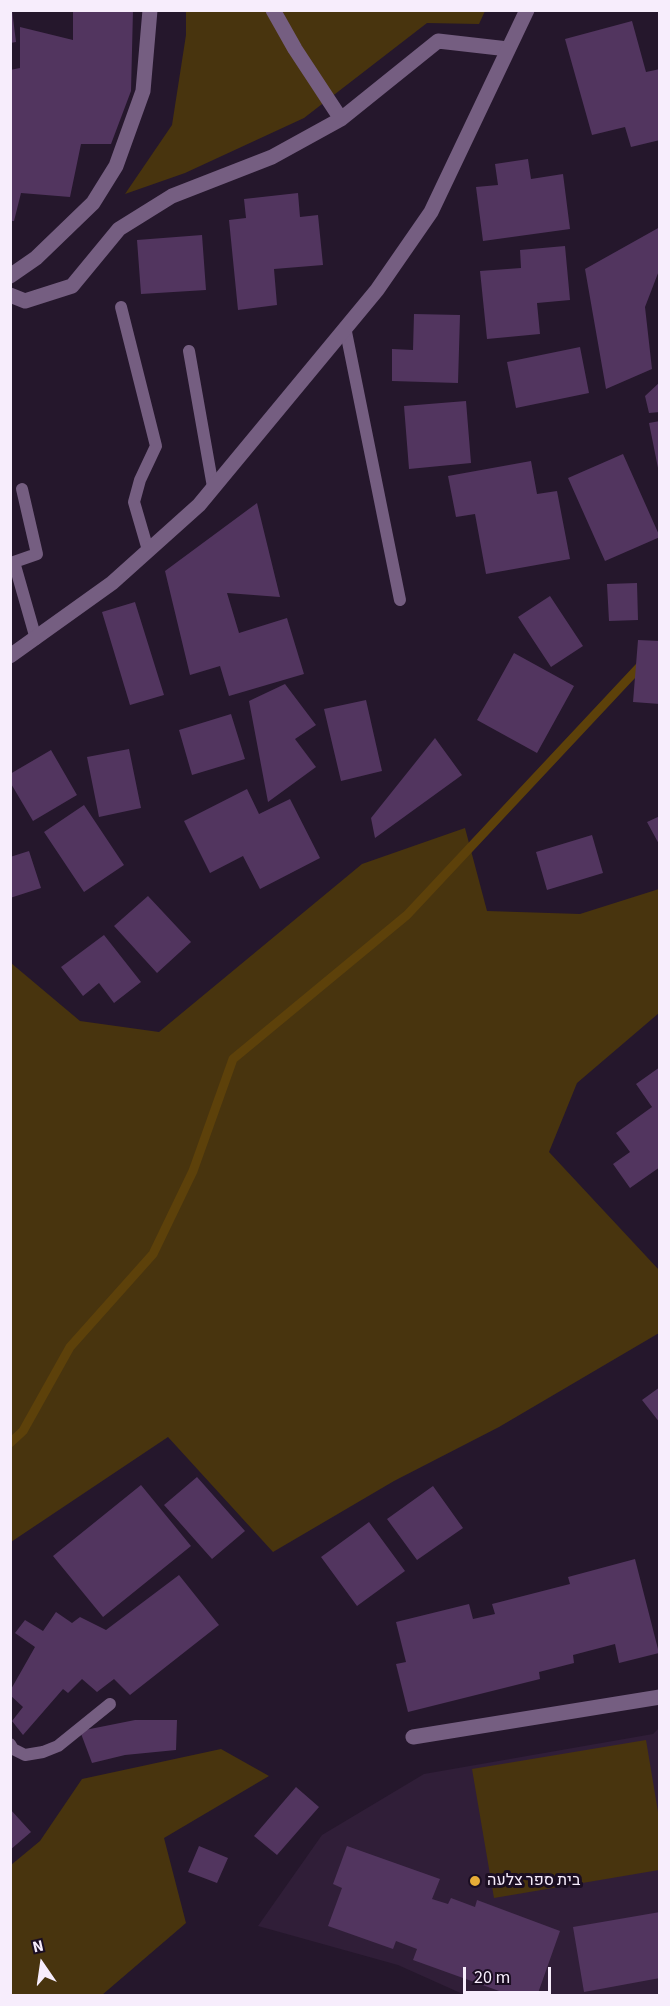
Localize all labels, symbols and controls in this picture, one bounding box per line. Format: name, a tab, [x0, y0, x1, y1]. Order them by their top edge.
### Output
place label: בית ספר צלעה	[487, 1871, 580, 1891]
marker: בית ספר צלעה	[468, 1874, 482, 1888]
north arrow	[12, 1934, 72, 1994]
text: N	[30, 1935, 46, 1958]
scale bar	[466, 1955, 554, 1993]
text: 20 m	[474, 1965, 510, 1990]

